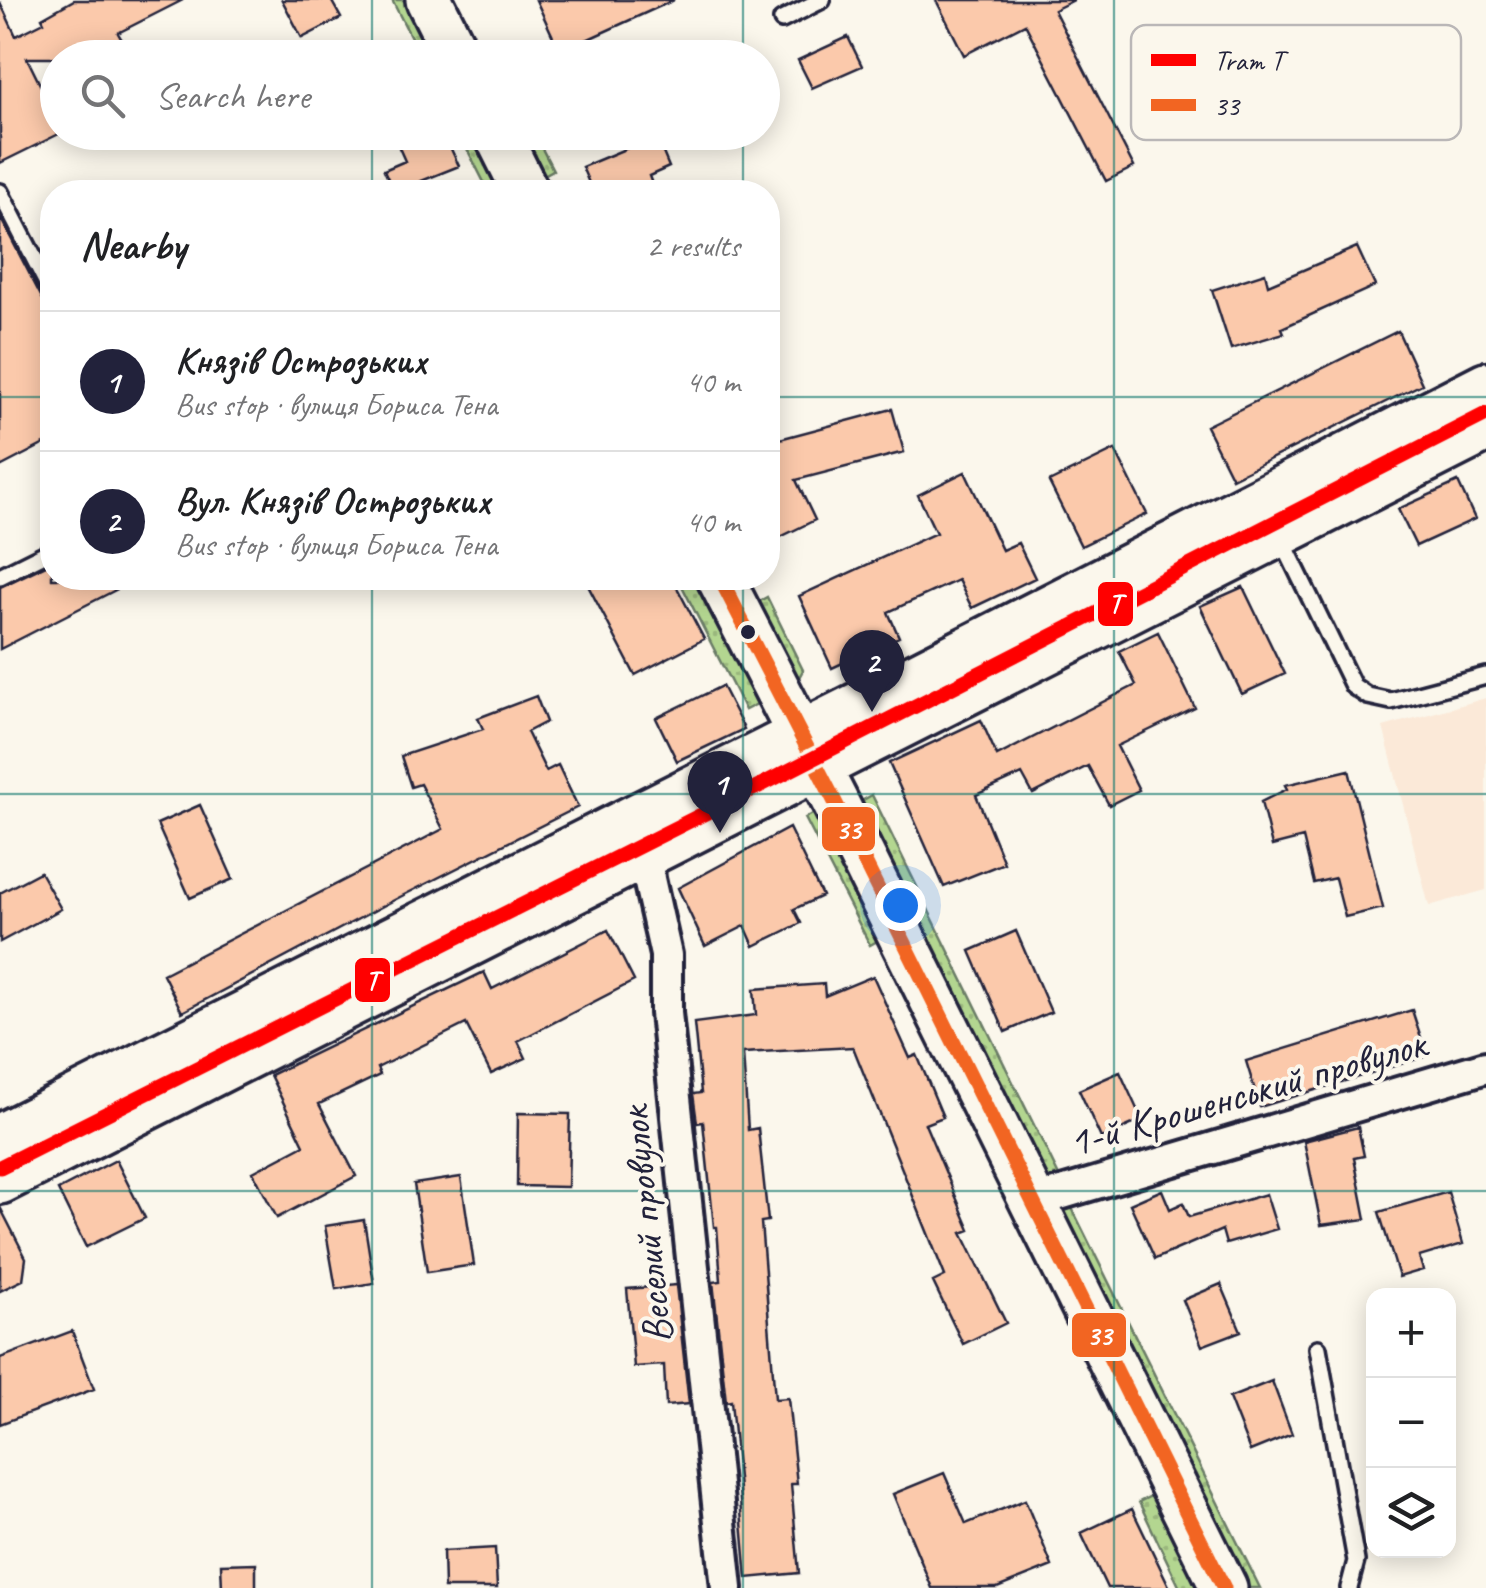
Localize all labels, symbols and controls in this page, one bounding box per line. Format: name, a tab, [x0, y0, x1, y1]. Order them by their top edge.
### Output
legend	[1131, 25, 1461, 140]
search box	[40, 40, 780, 150]
text: Tram Т	[1214, 43, 1290, 78]
icon: search	[75, 68, 130, 123]
text: Search here	[155, 72, 310, 119]
text: 33	[1214, 88, 1242, 123]
text: Nearby	[80, 219, 186, 272]
text: 2 results	[646, 225, 740, 266]
text: Князів Острозьких	[175, 337, 427, 384]
text: 1	[105, 361, 120, 402]
text: 40 m	[686, 361, 740, 402]
text: Bus stop · вулиця Бориса Тена	[175, 384, 497, 425]
text: Вул. Князів Острозьких	[175, 477, 490, 524]
text: 2	[105, 501, 120, 542]
text: 40 m	[686, 501, 740, 542]
text: Bus stop · вулиця Бориса Тена	[175, 524, 497, 565]
line badge: Т	[1096, 580, 1135, 628]
text: Т	[1109, 586, 1128, 621]
unlabelled marker	[738, 622, 758, 642]
pin: 2	[840, 630, 904, 712]
pin: 1	[688, 750, 752, 833]
line badge: 33	[820, 805, 877, 853]
text: 33	[835, 812, 863, 847]
your location	[875, 880, 926, 931]
line badge: Т	[353, 956, 392, 1004]
text: Т	[366, 963, 385, 998]
street label: 1-й Крошенський провулок	[1062, 1016, 1435, 1169]
street label: Веселий провулок	[607, 1100, 685, 1346]
map controls	[1366, 1288, 1456, 1558]
button: +	[1366, 1288, 1456, 1378]
line badge: 33	[1070, 1311, 1128, 1359]
text: 33	[1086, 1318, 1114, 1353]
button: −	[1366, 1378, 1456, 1468]
button: layers	[1366, 1468, 1456, 1558]

